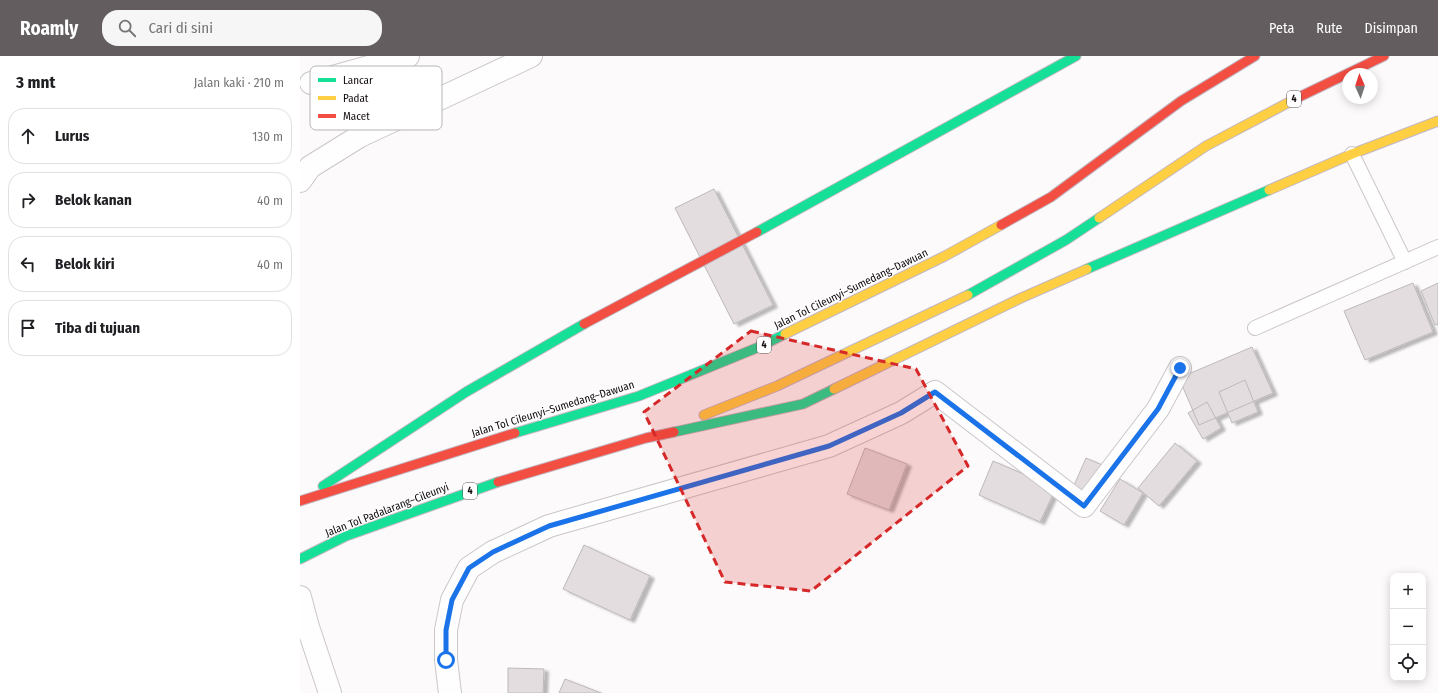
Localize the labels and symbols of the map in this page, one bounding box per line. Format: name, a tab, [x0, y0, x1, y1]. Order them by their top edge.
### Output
legend	[310, 66, 442, 130]
north arrow	[1342, 68, 1378, 104]
text: Lancar	[343, 74, 373, 87]
road number: 4	[1287, 91, 1301, 107]
text: Padat	[343, 92, 369, 105]
text: Macet	[343, 110, 370, 123]
street label: Jalan Tol Cileunyi–Sumedang–Dawuan	[772, 246, 930, 332]
road number: 4	[757, 337, 771, 353]
route end	[1171, 359, 1189, 377]
street label: Jalan Tol Cileunyi–Sumedang–Dawuan	[470, 378, 636, 440]
street label: Jalan Tol Padalarang–Cileunyi	[323, 480, 451, 540]
road number: 4	[463, 483, 477, 499]
route start	[437, 651, 455, 669]

